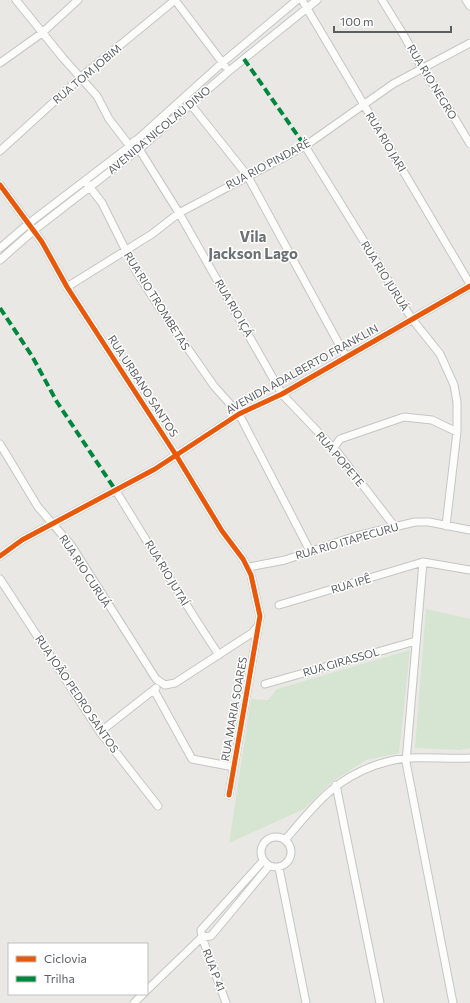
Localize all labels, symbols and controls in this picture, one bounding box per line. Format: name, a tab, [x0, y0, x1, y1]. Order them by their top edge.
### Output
scale bar	[334, 8, 451, 34]
text: 100 m	[340, 14, 374, 28]
street label: RUA TOM JOBIM	[50, 41, 124, 107]
street label: RUA RIO NEGRO	[405, 42, 460, 122]
street label: AVENIDA NICOLAU DINO	[105, 83, 213, 176]
street label: RUA RIO JARI	[363, 110, 409, 174]
street label: RUA RIO PINDARÉ	[223, 135, 312, 191]
district label: Vila Jackson Lago	[208, 227, 298, 262]
street label: RUA RIO JURUÁ	[358, 238, 413, 314]
street label: RUA RIO TROMBETAS	[122, 249, 193, 352]
street label: RUA RIO IÇÁ	[213, 276, 257, 339]
street label: AVENIDA ADALBERTO FRANKLIN	[223, 321, 380, 416]
street label: RUA URBANO SANTOS	[106, 333, 181, 439]
street label: RUA POPETE	[314, 429, 367, 489]
street label: RUA RIO ITAPECURU	[294, 520, 400, 562]
street label: RUA RIO CURUÁ	[57, 531, 115, 610]
street label: RUA RIO JUTAÍ	[142, 537, 193, 609]
street label: RUA IPÊ	[329, 570, 372, 596]
street label: RUA JOÃO PEDRO SANTOS	[32, 632, 122, 756]
street label: RUA GIRASSOL	[301, 644, 381, 679]
street label: RUA MARIA SOARES	[218, 656, 249, 762]
legend	[8, 943, 148, 995]
street label: RUA P 41	[200, 947, 229, 993]
text: Ciclovia	[44, 951, 87, 965]
text: Trilha	[44, 971, 75, 985]

